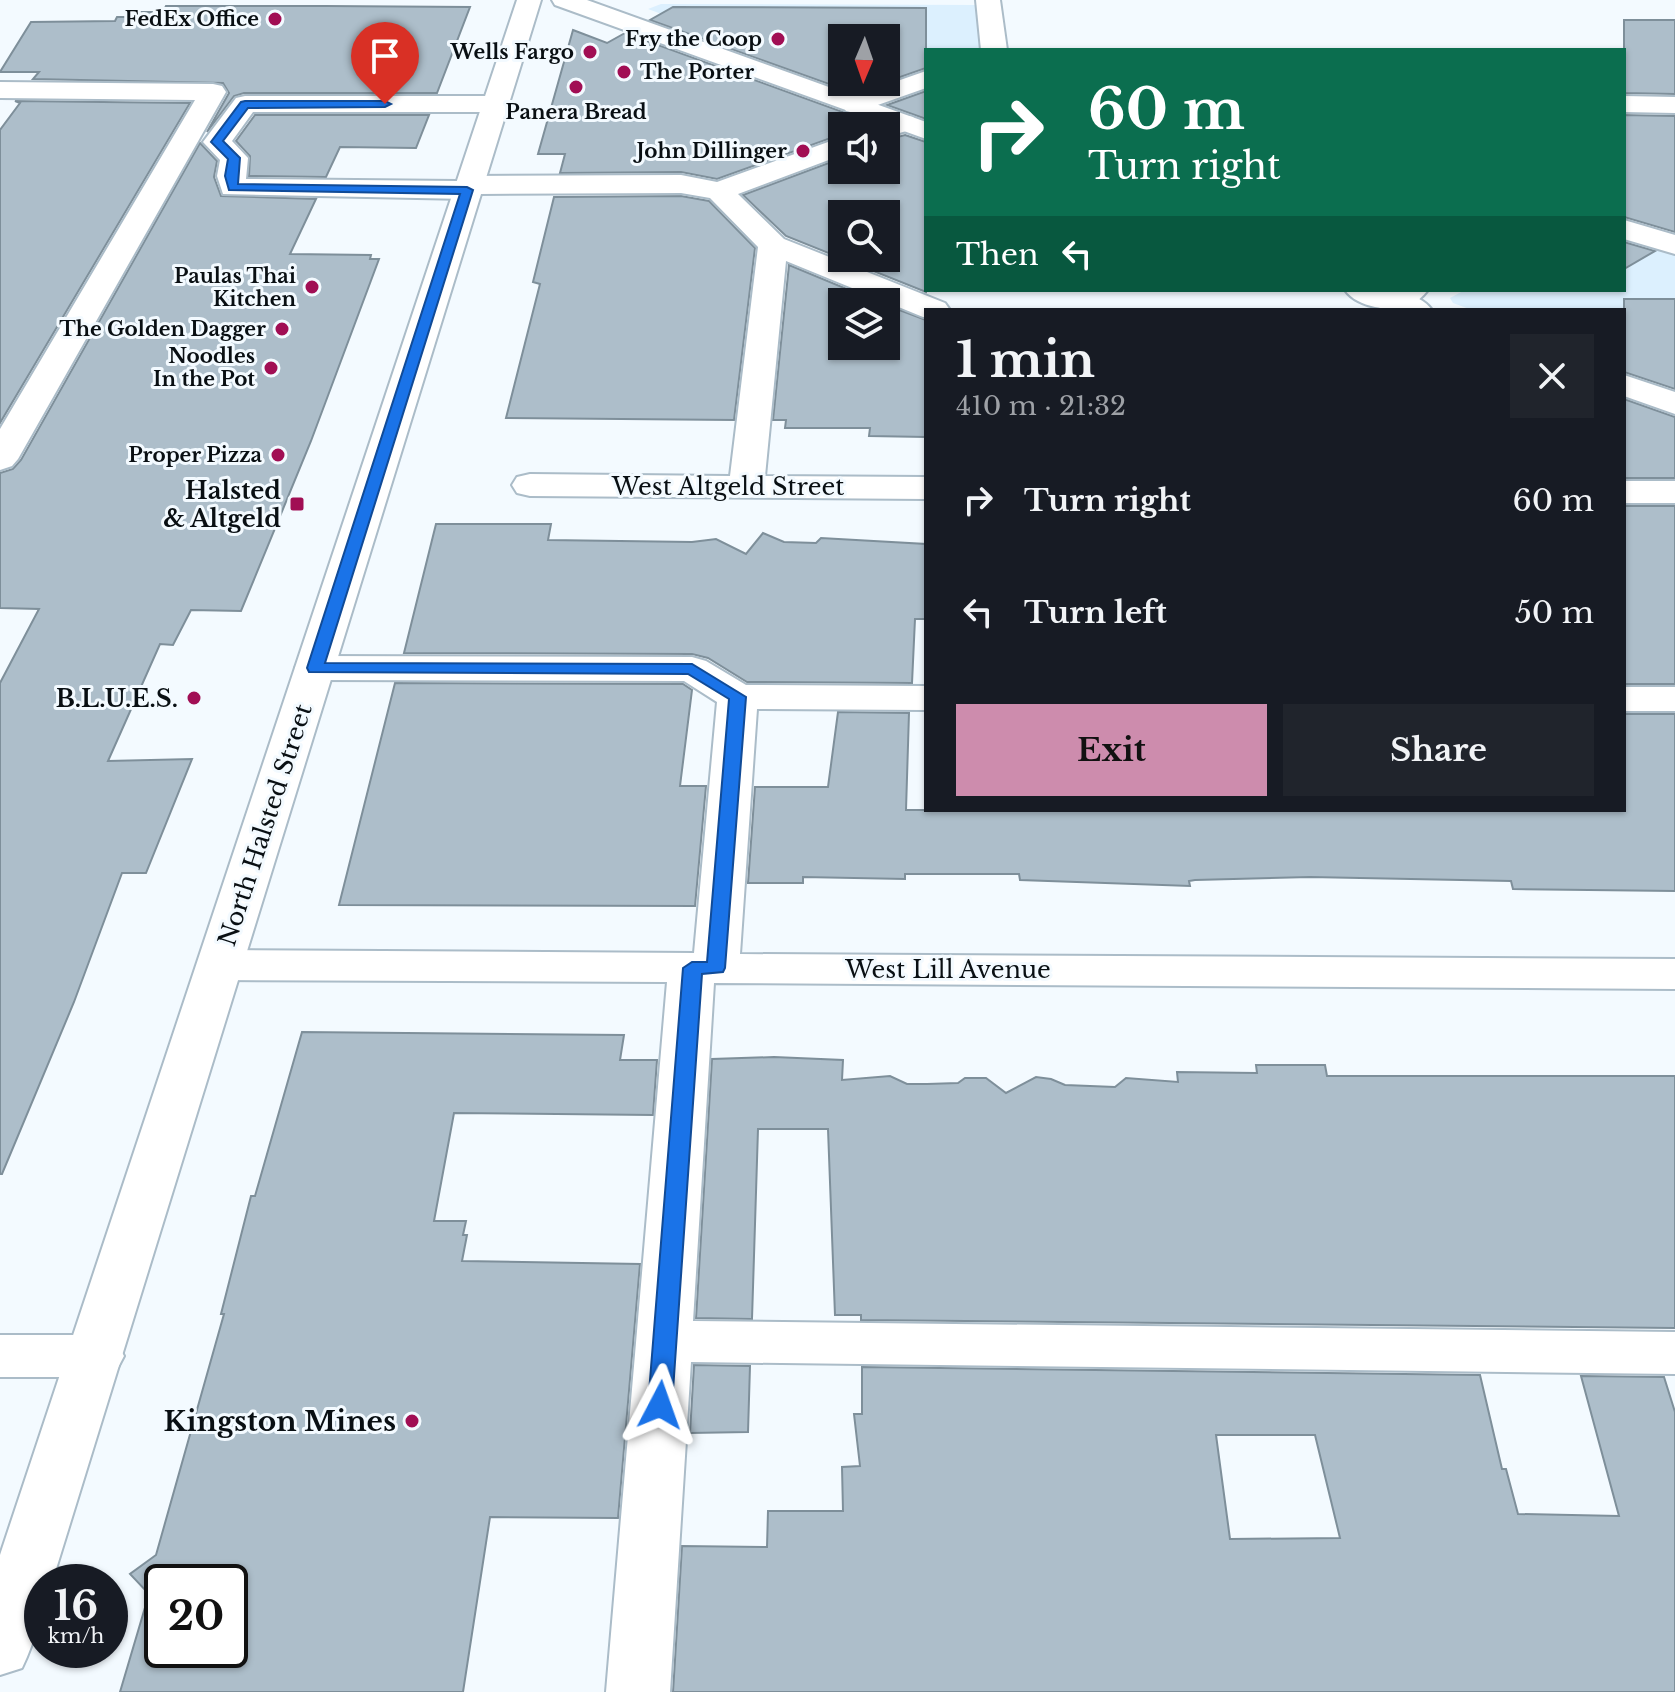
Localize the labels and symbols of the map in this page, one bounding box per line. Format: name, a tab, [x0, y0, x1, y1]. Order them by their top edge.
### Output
place label: FedEx Office	[124, 7, 259, 31]
marker: FedEx Office	[266, 10, 284, 28]
pin	[351, 22, 419, 104]
north arrow	[828, 24, 900, 96]
place label: Fry the Coop	[625, 27, 762, 51]
marker: Fry the Coop	[769, 30, 787, 48]
place label: Wells Fargo	[449, 40, 574, 64]
marker: Wells Fargo	[581, 43, 599, 61]
place label: The Porter	[640, 60, 754, 84]
marker: The Porter	[615, 63, 633, 81]
marker: Panera Bread	[567, 78, 585, 96]
place label: Panera Bread	[505, 100, 647, 124]
place label: John Dillinger	[633, 139, 787, 163]
marker: John Dillinger	[794, 142, 812, 160]
place label: Paulas Thai Kitchen	[174, 264, 296, 311]
marker: Paulas Thai Kitchen	[303, 278, 321, 296]
place label: The Golden Dagger	[59, 317, 266, 341]
marker: The Golden Dagger	[273, 320, 291, 338]
place label: Noodles In the Pot	[153, 344, 255, 391]
marker: Noodles In the Pot	[262, 359, 280, 377]
place label: Proper Pizza	[128, 443, 263, 467]
marker: Proper Pizza	[269, 446, 287, 464]
street label: West Altgeld Street	[611, 472, 844, 501]
place label: Halsted & Altgeld	[163, 476, 281, 533]
marker: Halsted & Altgeld	[288, 495, 306, 513]
place label: B.L.U.E.S.	[56, 684, 178, 713]
marker: B.L.U.E.S.	[185, 689, 203, 707]
street label: North Halsted Street	[212, 700, 318, 950]
street label: West Lill Avenue	[844, 955, 1051, 984]
position arrow	[618, 1363, 702, 1447]
place label: Kingston Mines	[163, 1404, 396, 1439]
marker: Kingston Mines	[403, 1412, 421, 1430]
speed limit sign: 20	[144, 1564, 248, 1668]

